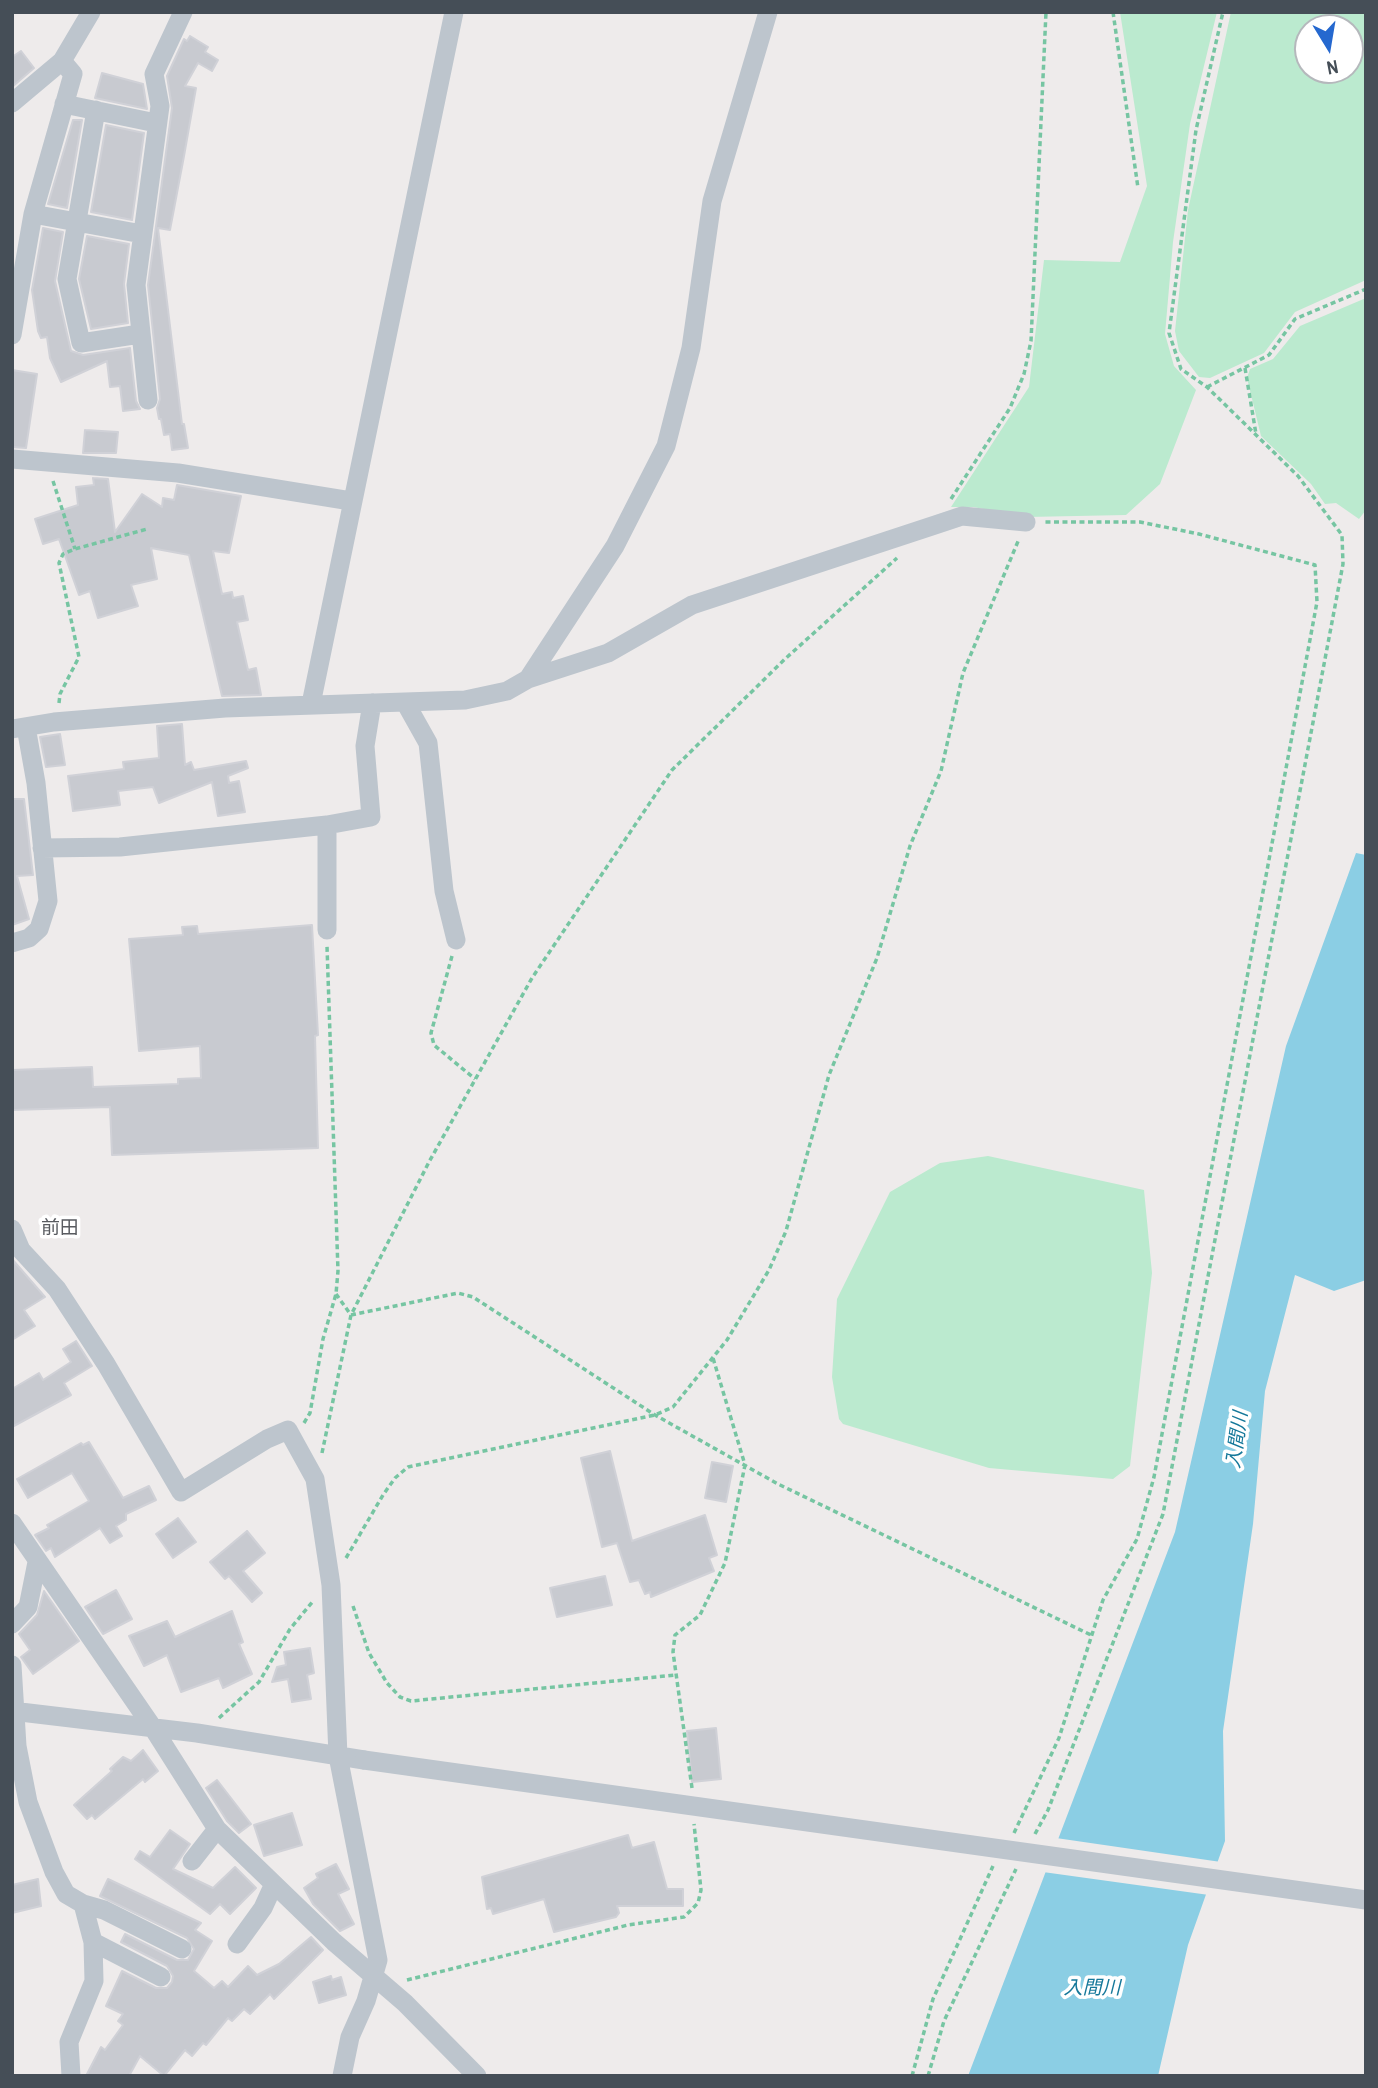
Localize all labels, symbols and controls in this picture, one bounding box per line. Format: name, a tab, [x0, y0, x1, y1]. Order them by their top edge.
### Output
north arrow	[1294, 14, 1364, 84]
text: N	[1325, 54, 1341, 81]
district label: 前田	[41, 1218, 79, 1240]
water label: 入間川	[1223, 1410, 1253, 1470]
water label: 入間川	[1064, 1978, 1120, 2000]

